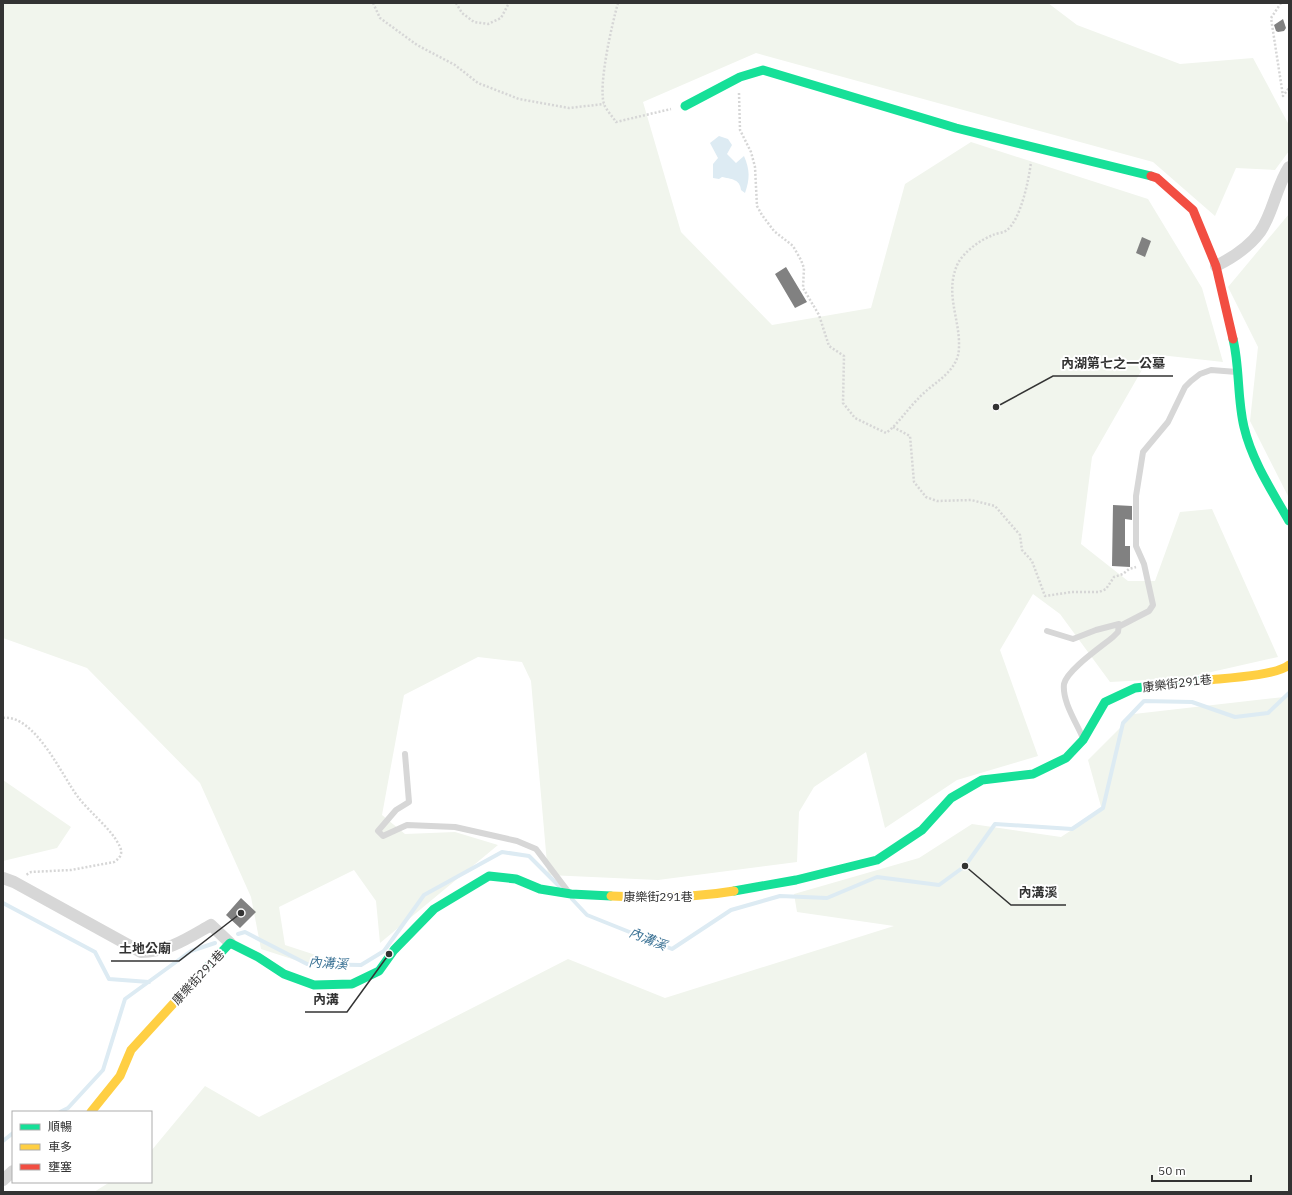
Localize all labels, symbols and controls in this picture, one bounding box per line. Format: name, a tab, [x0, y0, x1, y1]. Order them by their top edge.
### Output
callout: 內湖第七之一公墓	[1053, 351, 1173, 376]
text: 內湖第七之一公墓	[1061, 355, 1165, 372]
street label: 康樂街291巷	[1142, 671, 1212, 695]
callout: 內溝溪	[1011, 880, 1066, 905]
text: 內溝溪	[1018, 884, 1058, 901]
street label: 康樂街291巷	[623, 889, 693, 904]
water label: 內溝溪	[627, 924, 671, 955]
callout: 土地公廟	[111, 936, 179, 961]
text: 土地公廟	[119, 940, 171, 957]
street label: 康樂街291巷	[169, 946, 227, 1008]
water label: 內溝溪	[308, 953, 350, 973]
callout: 內溝	[305, 987, 347, 1012]
text: 內溝	[313, 991, 339, 1008]
legend	[12, 1111, 152, 1183]
text: 順暢	[48, 1119, 72, 1134]
text: 車多	[48, 1139, 72, 1154]
scale bar	[1152, 1157, 1251, 1183]
text: 壅塞	[48, 1159, 72, 1174]
text: 50 m	[1158, 1163, 1186, 1178]

